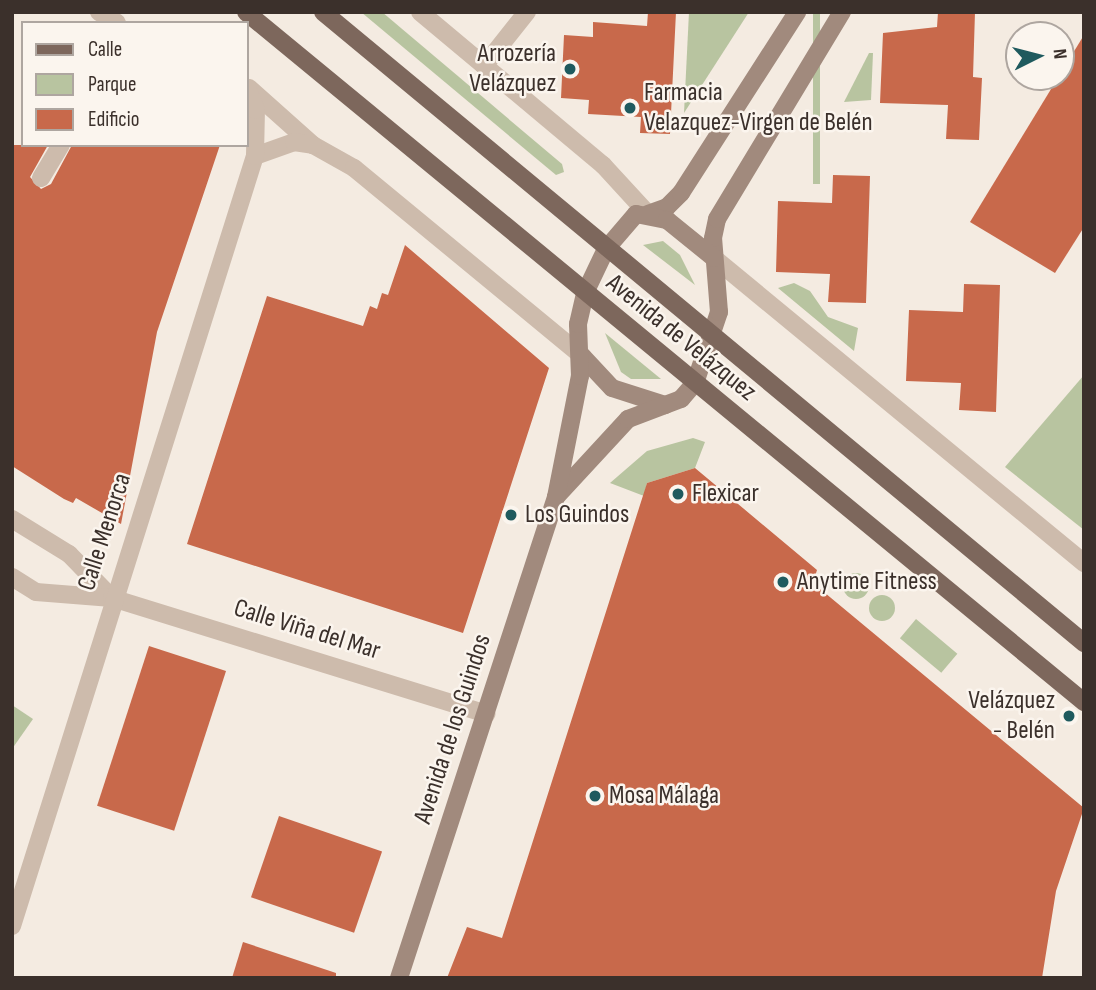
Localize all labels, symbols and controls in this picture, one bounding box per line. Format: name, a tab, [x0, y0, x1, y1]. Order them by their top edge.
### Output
legend	[21, 21, 248, 147]
north arrow	[1005, 21, 1075, 91]
text: Calle	[88, 37, 122, 62]
place label: Arrozería Velázquez	[469, 38, 556, 100]
text: N	[1047, 48, 1071, 60]
marker: Arrozería Velázquez	[562, 61, 578, 77]
text: Parque	[88, 72, 136, 97]
place label: Farmacia Velazquez-Virgen de Belén	[644, 77, 873, 138]
marker: Farmacia Velazquez-Virgen de Belén	[622, 100, 638, 116]
text: Edificio	[88, 107, 139, 132]
street label: Avenida de Velázquez	[600, 268, 762, 408]
street label: Calle Menorca	[71, 469, 139, 595]
place label: Flexicar	[692, 478, 759, 510]
marker: Flexicar	[670, 486, 686, 502]
place label: Los Guindos	[525, 499, 629, 531]
marker: Los Guindos	[503, 507, 519, 523]
place label: Anytime Fitness	[797, 566, 937, 598]
marker: Anytime Fitness	[775, 574, 791, 590]
street label: Calle Viña del Mar	[230, 593, 384, 667]
street label: Avenida de los Guindos	[408, 630, 498, 828]
place label: Velázquez - Belén	[968, 685, 1055, 746]
marker: Velázquez - Belén	[1061, 708, 1077, 724]
place label: Mosa Málaga	[609, 780, 719, 812]
marker: Mosa Málaga	[587, 788, 603, 804]

